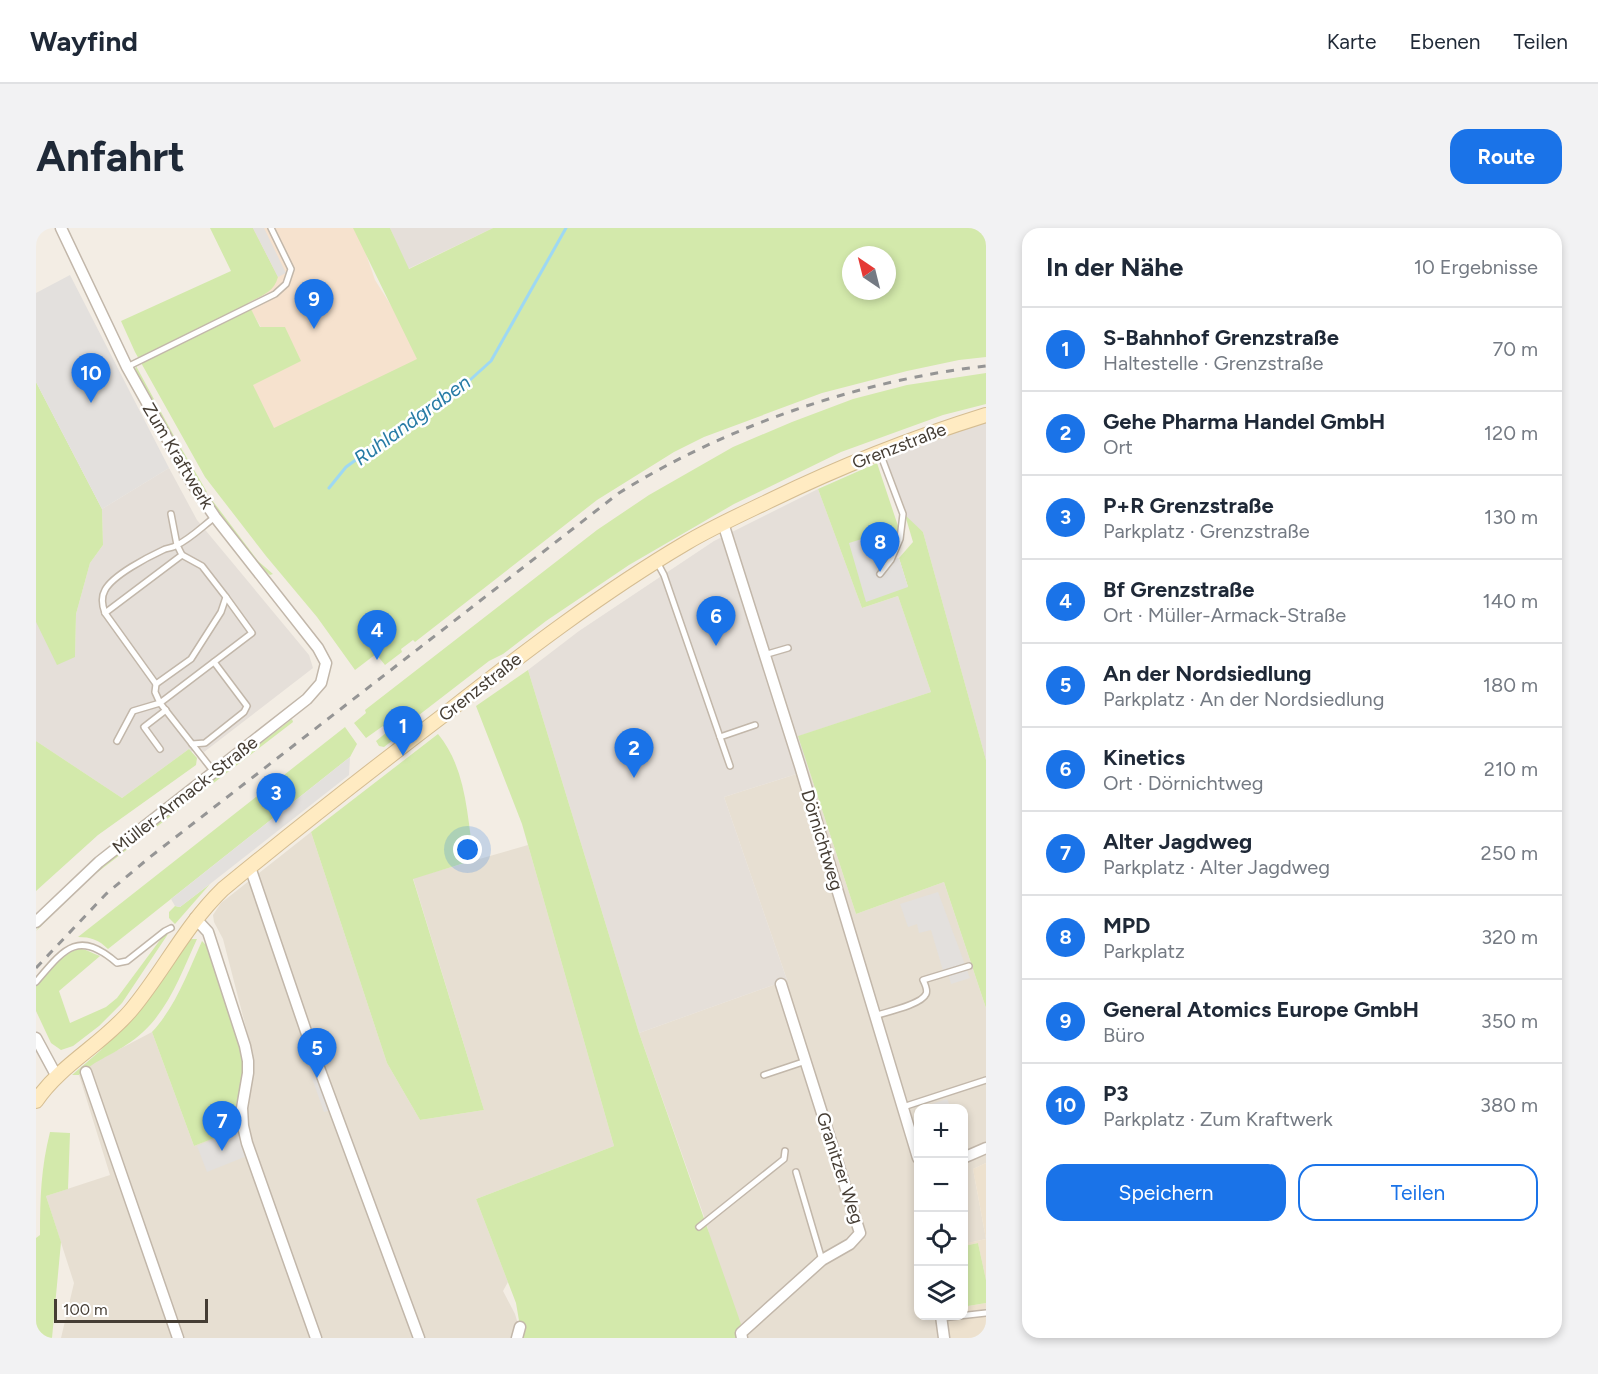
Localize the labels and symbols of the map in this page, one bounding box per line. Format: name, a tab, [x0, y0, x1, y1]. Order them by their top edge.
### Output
north arrow	[842, 246, 896, 300]
pin: 9	[294, 279, 334, 329]
pin: 10	[72, 354, 110, 403]
water label: Ruhlandgraben	[349, 370, 475, 470]
street label: Zum Kraftwerk	[138, 399, 218, 513]
street label: Grenzstraße	[849, 418, 949, 474]
pin: 8	[860, 522, 900, 572]
pin: 6	[696, 596, 736, 646]
pin: 4	[358, 610, 396, 660]
street label: Grenzstraße	[434, 648, 526, 726]
pin: 1	[384, 706, 422, 756]
pin: 2	[614, 728, 654, 778]
street label: Müller-Armack-Straße	[108, 731, 262, 859]
pin: 3	[256, 774, 296, 823]
street label: Dörnichtweg	[796, 787, 848, 893]
your location	[453, 835, 482, 864]
pin: 5	[298, 1028, 336, 1078]
pin: 7	[202, 1102, 242, 1151]
street label: Granitzer Weg	[812, 1109, 868, 1227]
scale bar	[54, 1296, 208, 1324]

